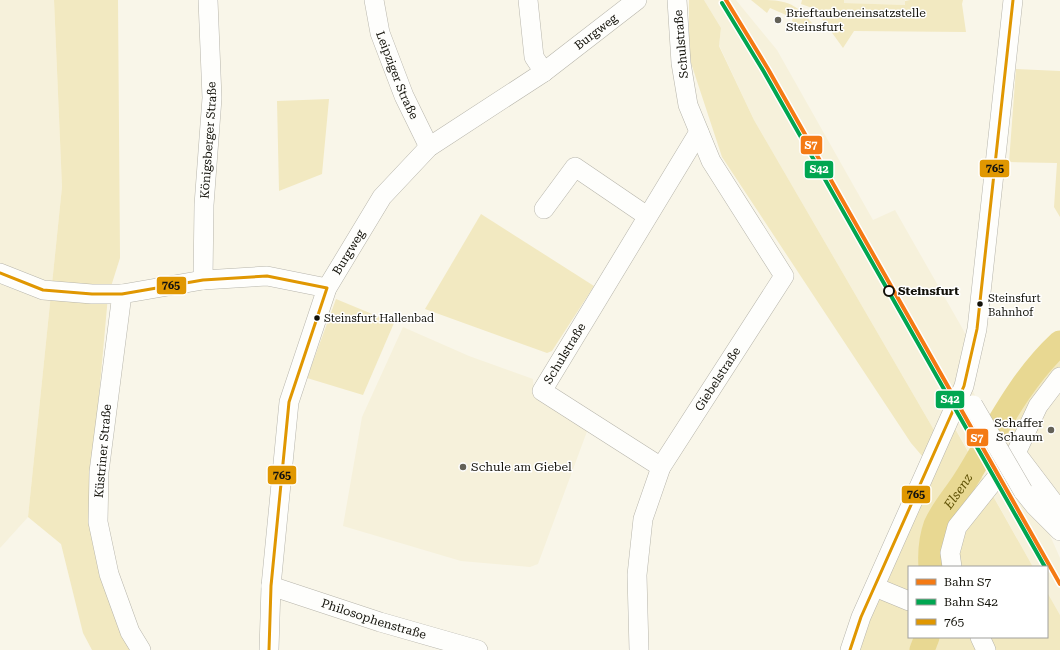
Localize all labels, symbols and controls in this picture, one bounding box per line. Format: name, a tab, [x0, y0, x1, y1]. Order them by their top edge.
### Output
place label: Brieftaubeneinsatzstelle Steinsfurt	[786, 6, 926, 34]
street label: Schulstraße	[671, 9, 691, 79]
street label: Burgweg	[572, 11, 620, 53]
marker: Brieftaubeneinsatzstelle Steinsfurt	[773, 15, 783, 25]
street label: Leipziger Straße	[373, 29, 421, 122]
street label: Königsberger Straße	[197, 81, 219, 199]
line badge: S7	[800, 135, 823, 155]
text: S7	[804, 139, 818, 152]
line badge: 765	[979, 159, 1010, 178]
line badge: S42	[804, 160, 834, 179]
text: 765	[986, 162, 1004, 175]
text: S42	[809, 163, 829, 176]
street label: Burgweg	[330, 227, 368, 277]
line badge: 765	[156, 276, 187, 295]
text: 765	[162, 279, 180, 292]
place label: Steinsfurt	[898, 284, 959, 298]
marker: Steinsfurt	[883, 285, 895, 297]
place label: Steinsfurt Bahnhof	[988, 292, 1041, 319]
marker: Steinsfurt Bahnhof	[975, 299, 985, 309]
place label: Steinsfurt Hallenbad	[324, 312, 434, 325]
marker: Steinsfurt Hallenbad	[312, 313, 322, 323]
street label: Schulstraße	[541, 320, 589, 387]
street label: Giebelstraße	[692, 344, 744, 414]
line badge: S42	[935, 390, 965, 409]
text: S42	[940, 393, 960, 406]
street label: Küstriner Straße	[92, 403, 114, 499]
place label: Schaffer Schaum	[994, 416, 1043, 444]
marker: Schaffer Schaum	[1046, 425, 1056, 435]
line badge: S7	[966, 428, 989, 447]
text: S7	[970, 432, 984, 445]
place label: Schule am Giebel	[471, 460, 572, 474]
marker: Schule am Giebel	[458, 462, 468, 472]
line badge: 765	[267, 465, 297, 485]
text: 765	[273, 469, 291, 482]
water label: Elsenz	[940, 470, 976, 513]
line badge: 765	[901, 485, 931, 504]
text: 765	[907, 488, 925, 501]
legend	[908, 566, 1048, 638]
text: Bahn S7	[944, 575, 991, 589]
text: Bahn S42	[944, 595, 998, 609]
street label: Philosophenstraße	[320, 596, 428, 642]
text: 765	[944, 615, 964, 629]

